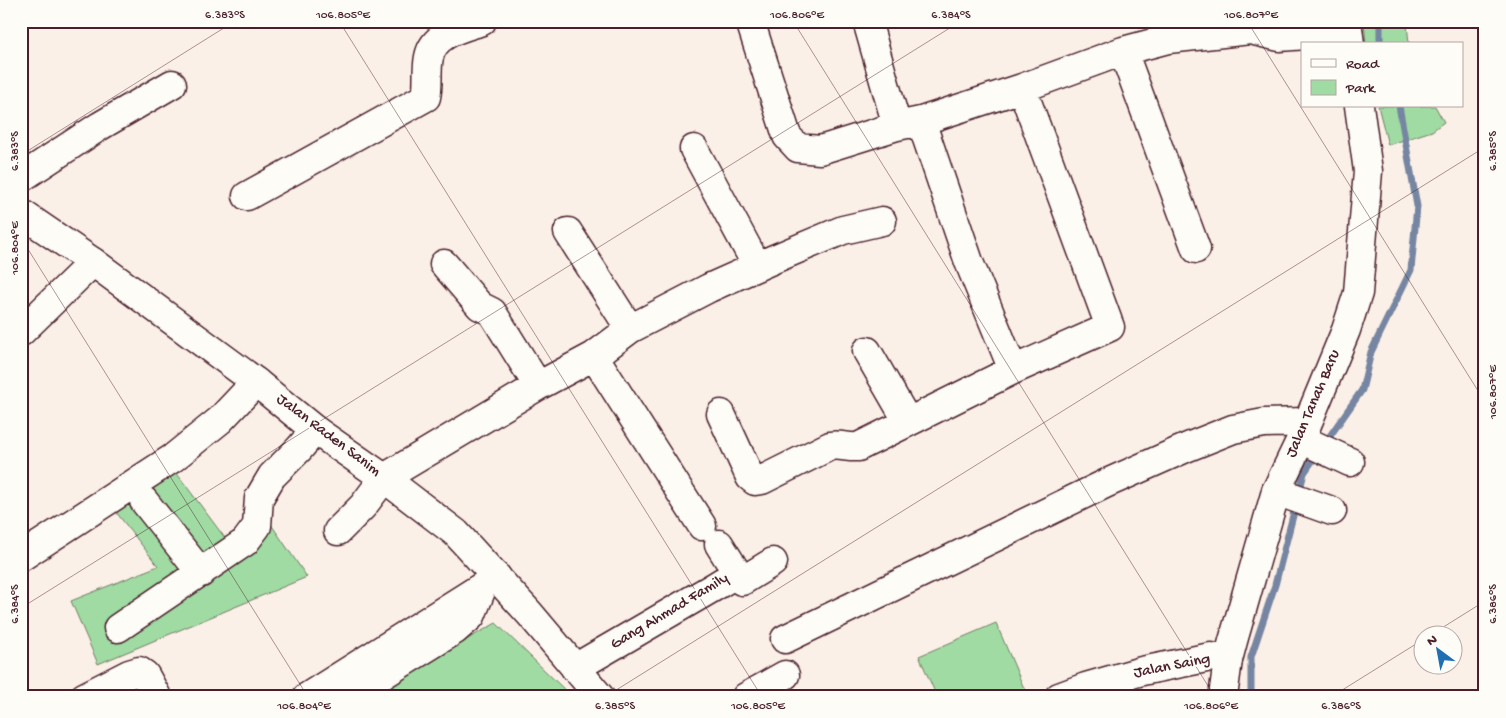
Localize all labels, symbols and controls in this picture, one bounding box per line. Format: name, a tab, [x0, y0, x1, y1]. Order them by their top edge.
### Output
text: 6.383°S	[205, 9, 245, 23]
text: 106.805°E	[315, 9, 371, 23]
text: 106.806°E	[769, 9, 824, 23]
text: 6.384°S	[931, 9, 971, 23]
text: 106.807°E	[1223, 9, 1279, 23]
legend	[1301, 42, 1464, 108]
text: Road	[1346, 56, 1380, 74]
text: Park	[1345, 80, 1376, 98]
text: 6.383°S	[9, 131, 23, 171]
text: 6.385°S	[1487, 131, 1501, 171]
text: 106.804°E	[9, 221, 23, 276]
street label: Jalan Tanah Baru	[1283, 347, 1345, 461]
text: 106.807°E	[1487, 364, 1501, 420]
street label: Jalan Raden Sanim	[272, 390, 385, 482]
street label: Gang Ahmad Family	[608, 569, 733, 655]
text: 6.384°S	[9, 584, 23, 624]
text: 6.386°S	[1487, 584, 1501, 624]
north arrow	[1414, 626, 1464, 676]
text: N	[1424, 631, 1441, 651]
street label: Jalan Saing	[1132, 650, 1212, 684]
text: 106.804°E	[276, 700, 331, 714]
text: 6.385°S	[595, 700, 635, 714]
text: 106.805°E	[730, 700, 786, 714]
text: 106.806°E	[1183, 700, 1238, 714]
text: 6.386°S	[1321, 700, 1361, 714]

